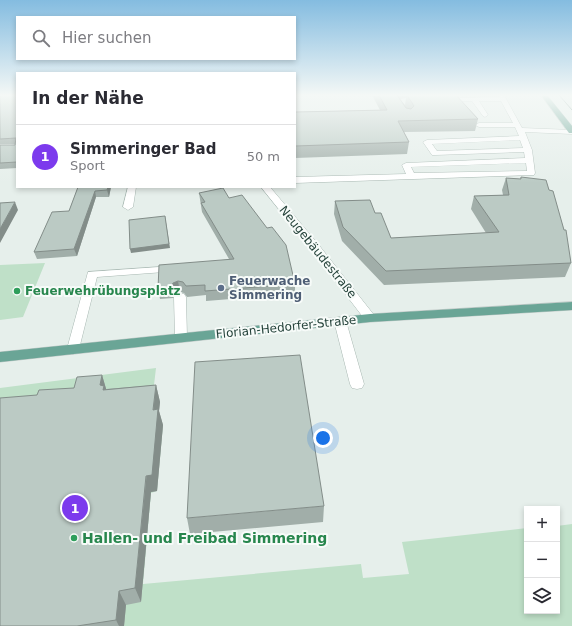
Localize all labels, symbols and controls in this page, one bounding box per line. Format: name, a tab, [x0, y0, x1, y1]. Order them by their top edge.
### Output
search box	[16, 16, 296, 60]
icon: search	[30, 27, 52, 49]
text: Hier suchen	[62, 29, 151, 47]
text: In der Nähe	[32, 88, 144, 108]
text: Simmeringer Bad	[70, 140, 216, 158]
text: 1	[40, 149, 50, 164]
text: 50 m	[247, 149, 280, 164]
text: Sport	[70, 158, 105, 173]
street label: Neugebäudestraße	[276, 203, 360, 301]
place label: Feuerwache Simmering	[229, 274, 310, 302]
marker: Feuerwache Simmering	[216, 283, 226, 293]
place label: Feuerwehrübungsplatz	[25, 284, 181, 298]
marker: Feuerwehrübungsplatz	[12, 286, 22, 296]
street label: Florian-Hedorfer-Straße	[215, 313, 357, 341]
your location	[313, 428, 333, 448]
pin: 1	[62, 493, 88, 523]
map controls	[524, 506, 560, 614]
button: +	[524, 506, 560, 542]
place label: Hallen- und Freibad Simmering	[82, 530, 327, 546]
marker: Hallen- und Freibad Simmering	[69, 533, 79, 543]
button: −	[524, 542, 560, 578]
button: layers	[524, 578, 560, 614]

